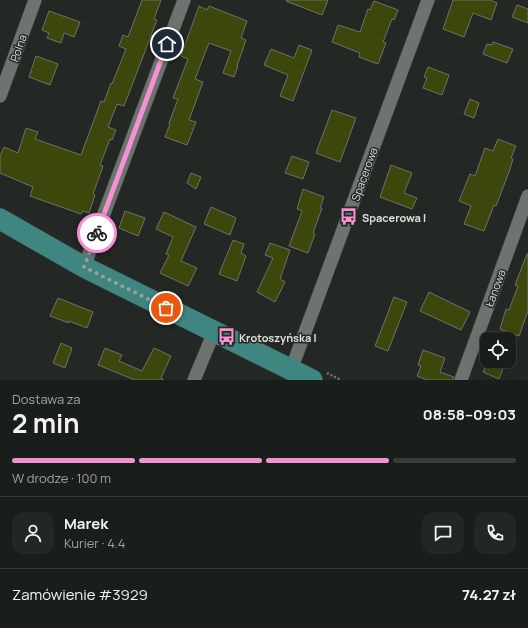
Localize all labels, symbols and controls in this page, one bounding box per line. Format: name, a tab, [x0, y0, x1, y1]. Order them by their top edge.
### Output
pin	[150, 27, 184, 61]
street label: Polna	[6, 32, 30, 64]
icon: home	[156, 33, 178, 55]
street label: Spacerowa	[347, 145, 381, 203]
bus stop icon: Spacerowa I	[339, 207, 359, 227]
place label: Spacerowa I	[362, 210, 426, 225]
courier	[77, 213, 117, 253]
icon: bike	[86, 222, 108, 244]
street label: Łanowa	[481, 267, 509, 309]
pin	[149, 291, 183, 325]
icon: bag	[155, 297, 177, 319]
bus stop icon: Krotoszyńska I	[216, 327, 236, 347]
place label: Krotoszyńska I	[239, 330, 317, 345]
map controls	[480, 332, 516, 368]
button: locate	[480, 332, 516, 368]
text: Dostawa za	[12, 390, 80, 408]
text: 08:58–09:03	[423, 404, 516, 425]
text: 2 min	[12, 405, 80, 441]
text: W drodze · 100 m	[12, 469, 111, 487]
button: person	[12, 512, 54, 554]
button: chat	[422, 512, 464, 554]
button: phone	[474, 512, 516, 554]
text: Marek	[64, 513, 108, 534]
text: Kurier · 4.4	[64, 534, 126, 552]
text: Zamówienie #3929	[12, 584, 148, 605]
text: 74.27 zł	[462, 584, 516, 605]

